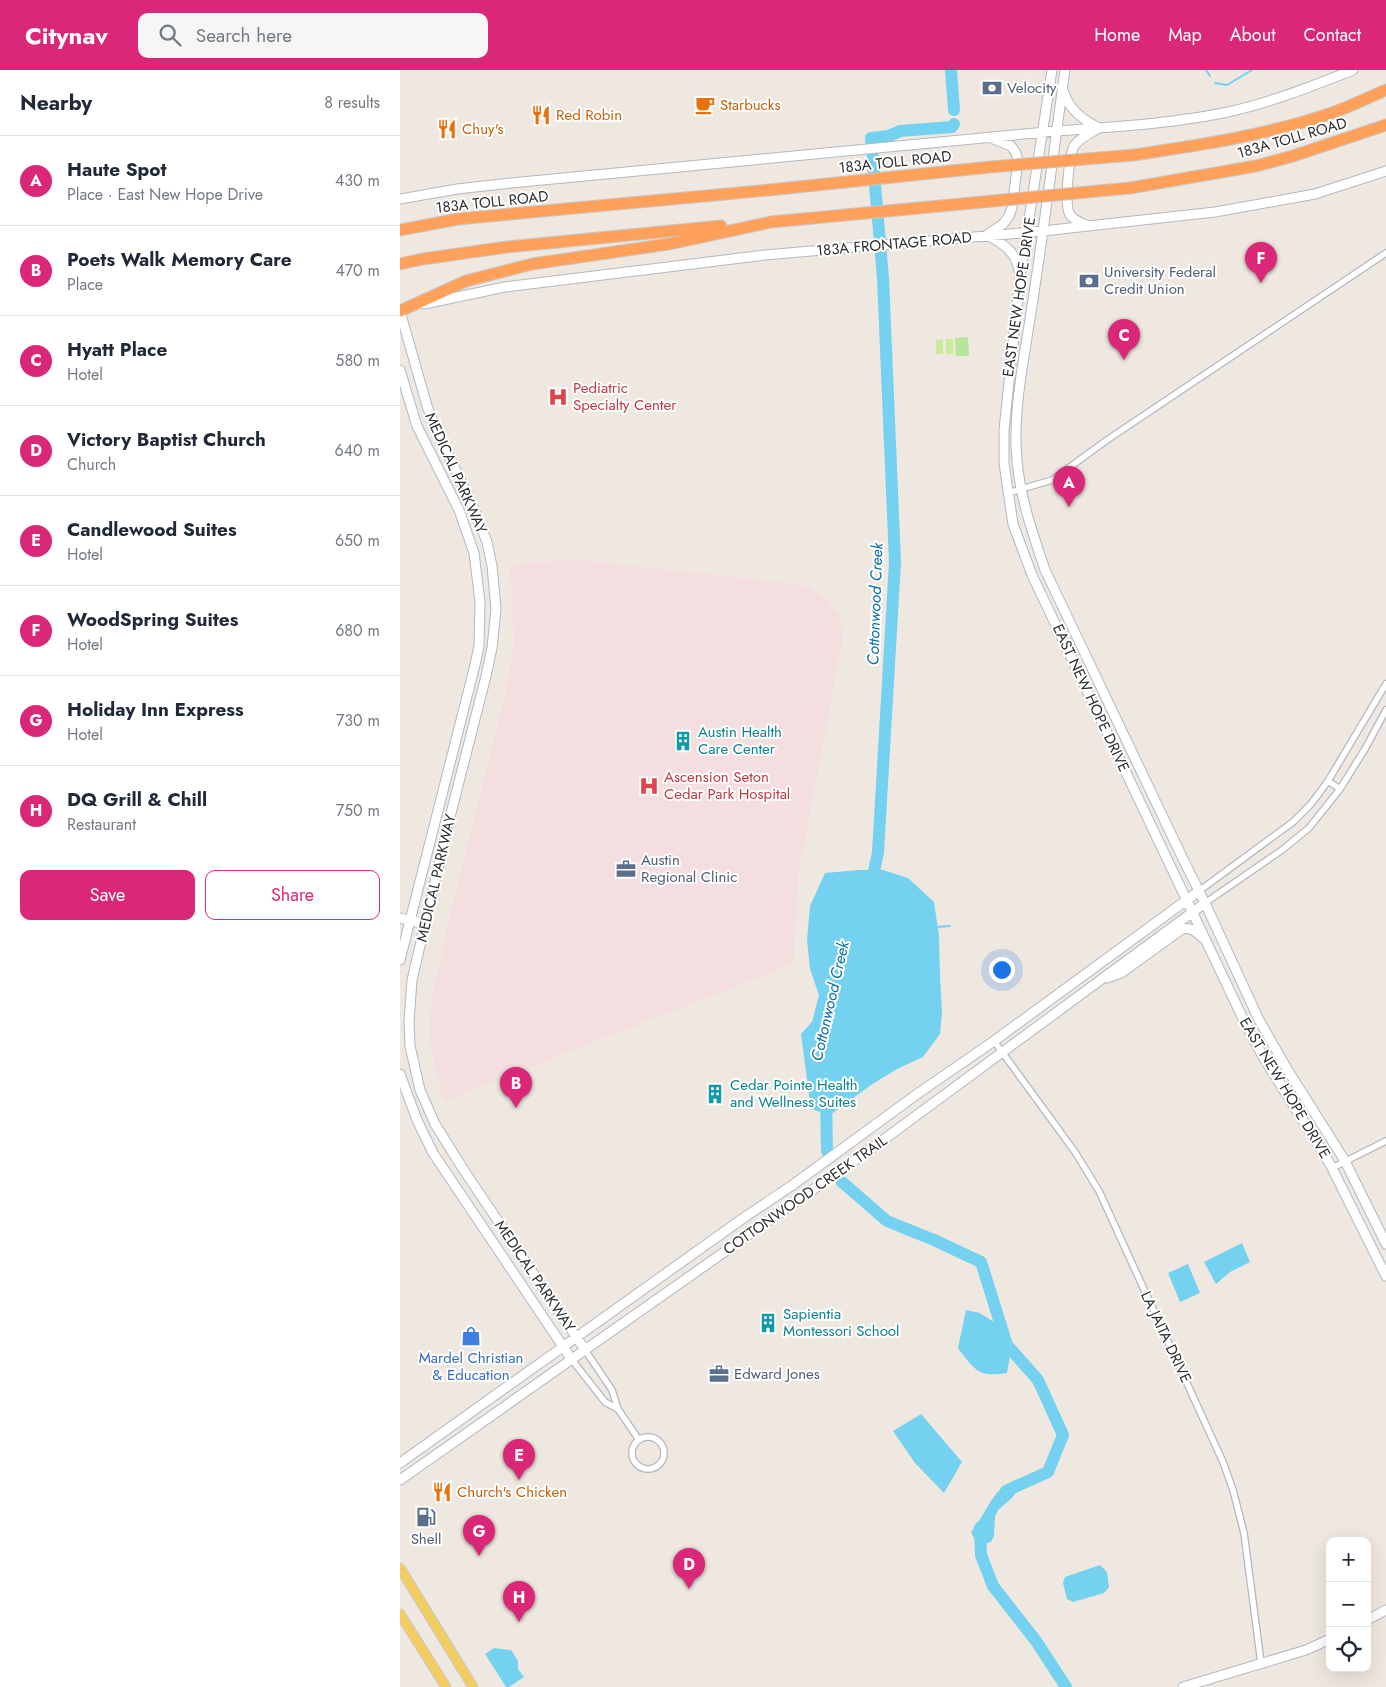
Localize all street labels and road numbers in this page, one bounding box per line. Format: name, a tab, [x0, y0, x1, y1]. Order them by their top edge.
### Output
street label: 183A TOLL ROAD	[1235, 112, 1349, 164]
street label: 183A TOLL ROAD	[838, 145, 952, 179]
street label: 183A TOLL ROAD	[435, 185, 549, 219]
street label: EAST NEW HOPE DRIVE	[997, 216, 1041, 378]
street label: 183A FRONTAGE ROAD	[815, 226, 973, 262]
street label: MEDICAL PARKWAY	[419, 409, 493, 538]
street label: EAST NEW HOPE DRIVE	[1047, 620, 1135, 776]
street label: MEDICAL PARKWAY	[411, 811, 462, 944]
street label: EAST NEW HOPE DRIVE	[1234, 1013, 1336, 1163]
street label: COTTONWOOD CREEK TRAIL	[719, 1130, 892, 1260]
street label: MEDICAL PARKWAY	[489, 1216, 581, 1337]
street label: LA JAITA DRIVE	[1135, 1287, 1197, 1387]

